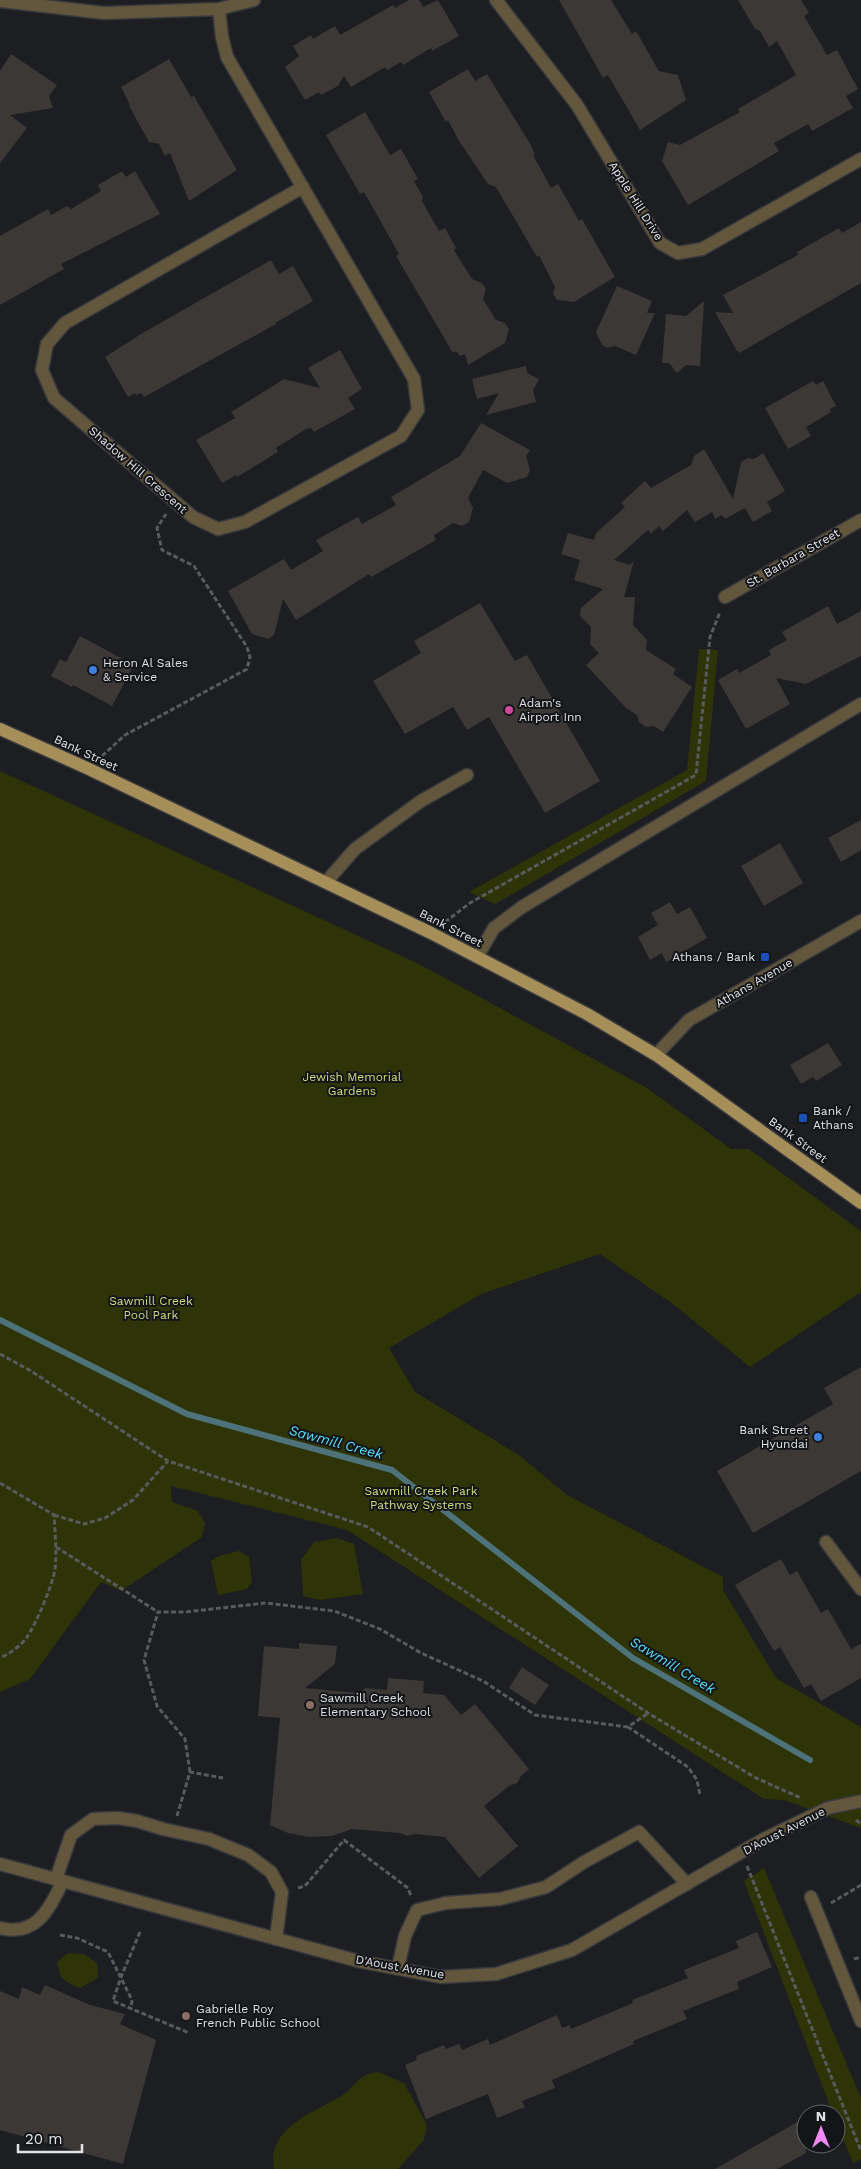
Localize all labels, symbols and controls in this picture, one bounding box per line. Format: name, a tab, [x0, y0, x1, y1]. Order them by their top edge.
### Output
street label: Apple Hill Drive	[606, 159, 666, 243]
street label: Shadow Hill Crescent	[86, 424, 190, 516]
street label: St. Barbara Street	[744, 526, 842, 590]
place label: Heron Al Sales & Service	[103, 656, 188, 684]
marker: Heron Al Sales & Service	[87, 664, 99, 676]
place label: Adam's Airport Inn	[519, 696, 582, 724]
marker: Adam's Airport Inn	[503, 704, 515, 716]
street label: Bank Street	[52, 732, 120, 774]
street label: Bank Street	[417, 906, 485, 950]
place label: Athans / Bank	[672, 950, 755, 964]
marker: Athans / Bank	[759, 951, 771, 963]
street label: Athans Avenue	[713, 955, 795, 1011]
park label: Jewish Memorial Gardens	[303, 1070, 402, 1098]
place label: Bank / Athans	[813, 1104, 854, 1132]
marker: Bank / Athans	[797, 1112, 809, 1124]
street label: Bank Street	[766, 1114, 830, 1166]
park label: Sawmill Creek Pool Park	[109, 1294, 193, 1322]
water label: Sawmill Creek	[287, 1422, 385, 1462]
place label: Bank Street Hyundai	[739, 1423, 808, 1451]
marker: Bank Street Hyundai	[812, 1431, 824, 1443]
park label: Sawmill Creek Park Pathway Systems	[364, 1484, 478, 1512]
water label: Sawmill Creek	[628, 1633, 719, 1697]
place label: Sawmill Creek Elementary School	[320, 1691, 431, 1719]
marker: Sawmill Creek Elementary School	[304, 1699, 316, 1711]
street label: D'Aoust Avenue	[741, 1804, 827, 1858]
street label: D'Aoust Avenue	[354, 1952, 446, 1982]
place label: Gabrielle Roy French Public School	[196, 2002, 320, 2030]
marker: Gabrielle Roy French Public School	[180, 2010, 192, 2022]
north arrow	[796, 2104, 846, 2154]
text: N	[816, 2108, 826, 2124]
scale bar	[18, 2122, 81, 2154]
text: 20 m	[25, 2130, 63, 2148]

